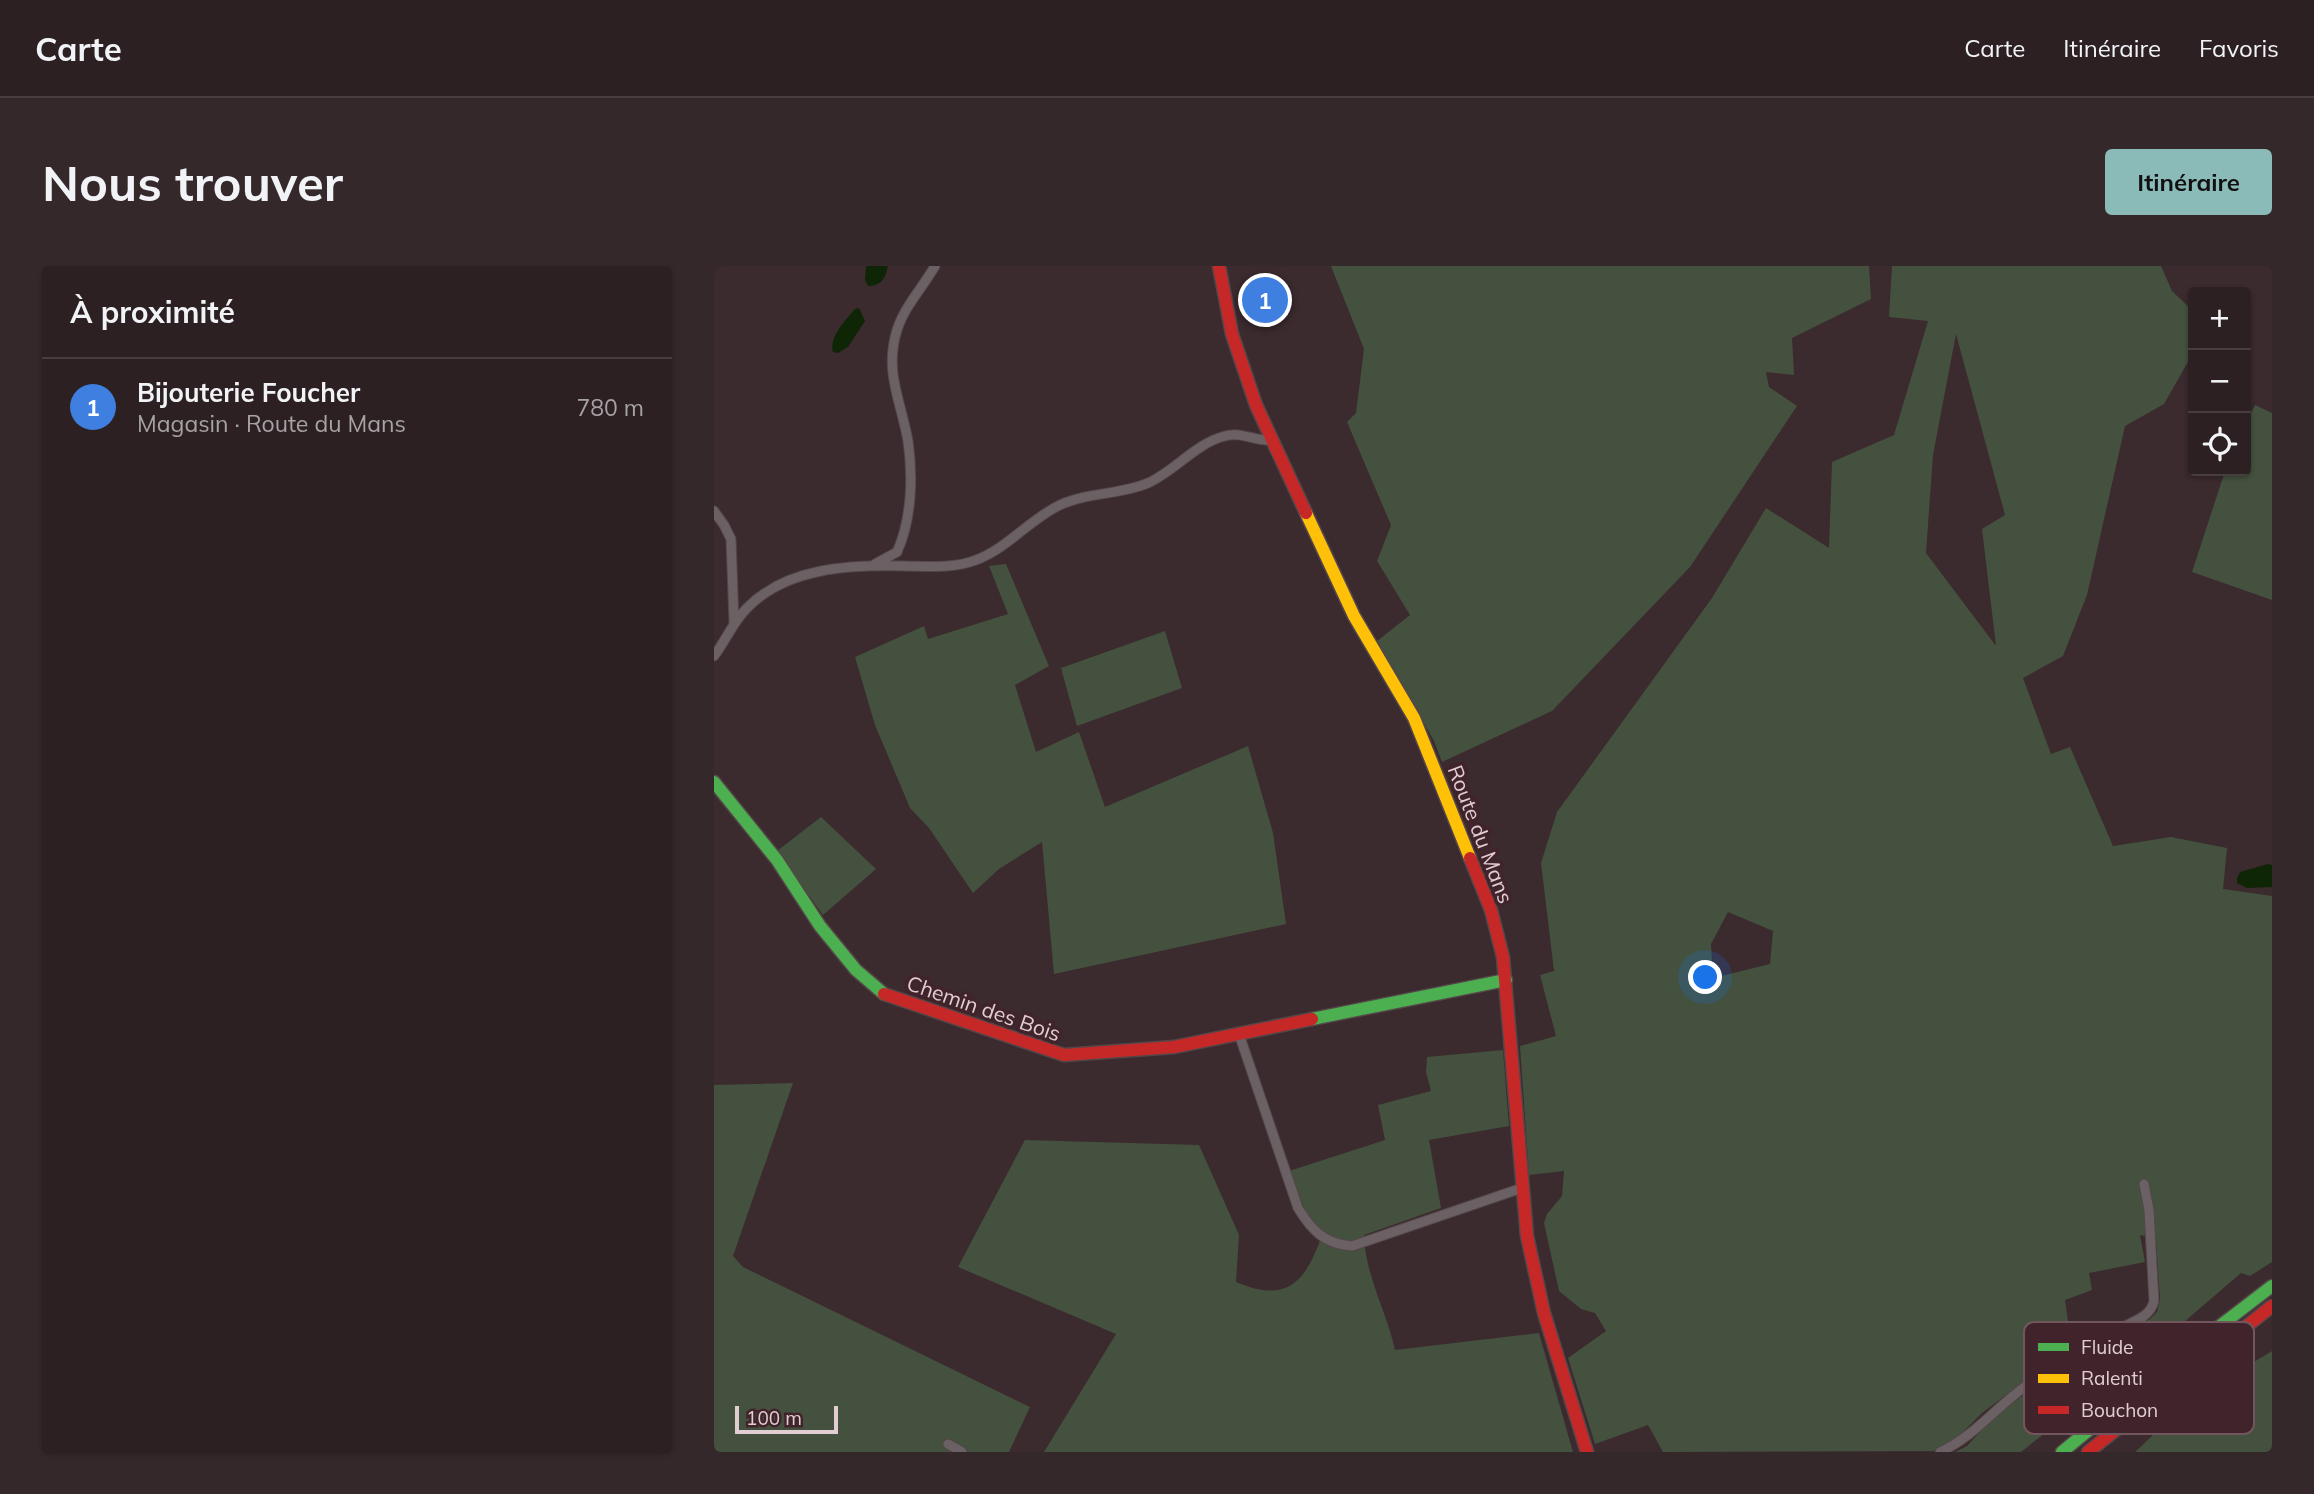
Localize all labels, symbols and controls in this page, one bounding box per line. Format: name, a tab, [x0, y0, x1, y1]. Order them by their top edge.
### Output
text: Carte	[35, 28, 122, 69]
text: Carte	[1964, 33, 2025, 63]
text: Itinéraire	[2063, 33, 2161, 63]
text: Favoris	[2199, 33, 2279, 63]
button: Itinéraire	[2105, 149, 2272, 215]
text: Nous trouver	[42, 152, 343, 213]
pin: 1	[1242, 274, 1288, 326]
map controls	[2188, 287, 2251, 476]
button: +	[2188, 287, 2251, 350]
text: À proximité	[70, 293, 235, 331]
button: −	[2188, 350, 2251, 413]
text: Bijouterie Foucher	[137, 376, 360, 409]
text: 1	[86, 393, 100, 422]
text: 780 m	[576, 393, 644, 422]
text: Magasin · Route du Mans	[137, 409, 406, 438]
button: locate	[2188, 413, 2251, 476]
street label: Route du Mans	[1443, 761, 1519, 907]
your location	[1688, 960, 1722, 994]
street label: Chemin des Bois	[904, 970, 1064, 1046]
legend	[2024, 1322, 2254, 1434]
text: Fluide	[2081, 1335, 2133, 1359]
text: Ralenti	[2081, 1366, 2143, 1390]
text: Bouchon	[2081, 1398, 2158, 1422]
scale bar	[735, 1403, 838, 1435]
text: 100 m	[746, 1406, 802, 1430]

